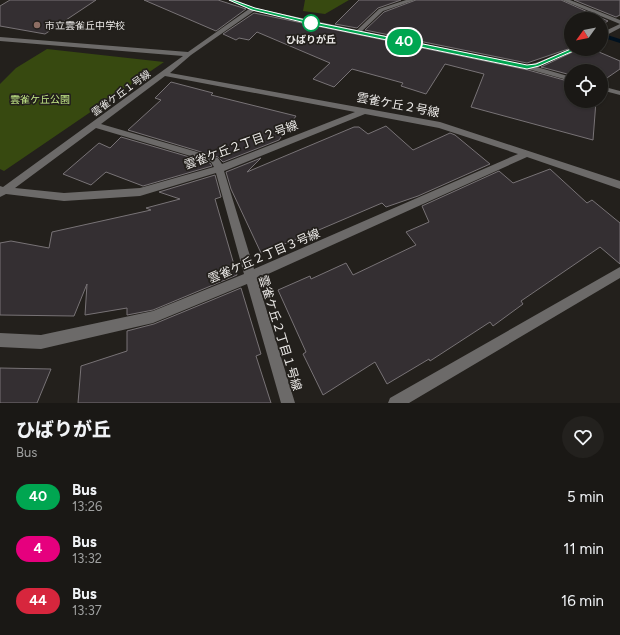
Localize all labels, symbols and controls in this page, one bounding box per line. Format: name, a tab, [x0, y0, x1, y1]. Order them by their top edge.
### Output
north arrow	[564, 12, 608, 56]
map controls	[564, 12, 608, 108]
marker: ひばりが丘	[302, 14, 320, 32]
place label: 市立雲雀丘中学校	[45, 19, 125, 32]
marker: 市立雲雀丘中学校	[32, 20, 42, 30]
line badge: 40	[386, 29, 422, 55]
place label: ひばりが丘	[286, 33, 336, 46]
text: 40	[395, 33, 413, 50]
button: locate	[564, 64, 608, 108]
street label: 雲雀ケ丘１号線	[89, 67, 153, 119]
street label: 雲雀ケ丘２号線	[355, 90, 441, 120]
park label: 雲雀ケ丘公園	[10, 93, 70, 106]
street label: 雲雀ケ丘２丁目２号線	[182, 118, 300, 172]
street label: 雲雀ケ丘２丁目３号線	[206, 226, 322, 286]
street label: 雲雀ケ丘２丁目１号線	[256, 274, 304, 392]
button: heart	[562, 416, 604, 458]
text: ひばりが丘	[16, 418, 111, 441]
text: Bus	[16, 445, 37, 460]
text: Bus	[72, 481, 97, 499]
text: 40	[29, 488, 47, 505]
text: 5 min	[567, 488, 604, 506]
text: 13:26	[72, 499, 102, 514]
text: Bus	[72, 533, 97, 551]
text: 4	[34, 540, 42, 557]
text: 11 min	[563, 540, 604, 558]
text: 13:32	[72, 551, 102, 566]
text: Bus	[72, 585, 97, 603]
text: 44	[29, 592, 47, 609]
text: 16 min	[561, 592, 604, 610]
text: 13:37	[72, 603, 102, 618]

